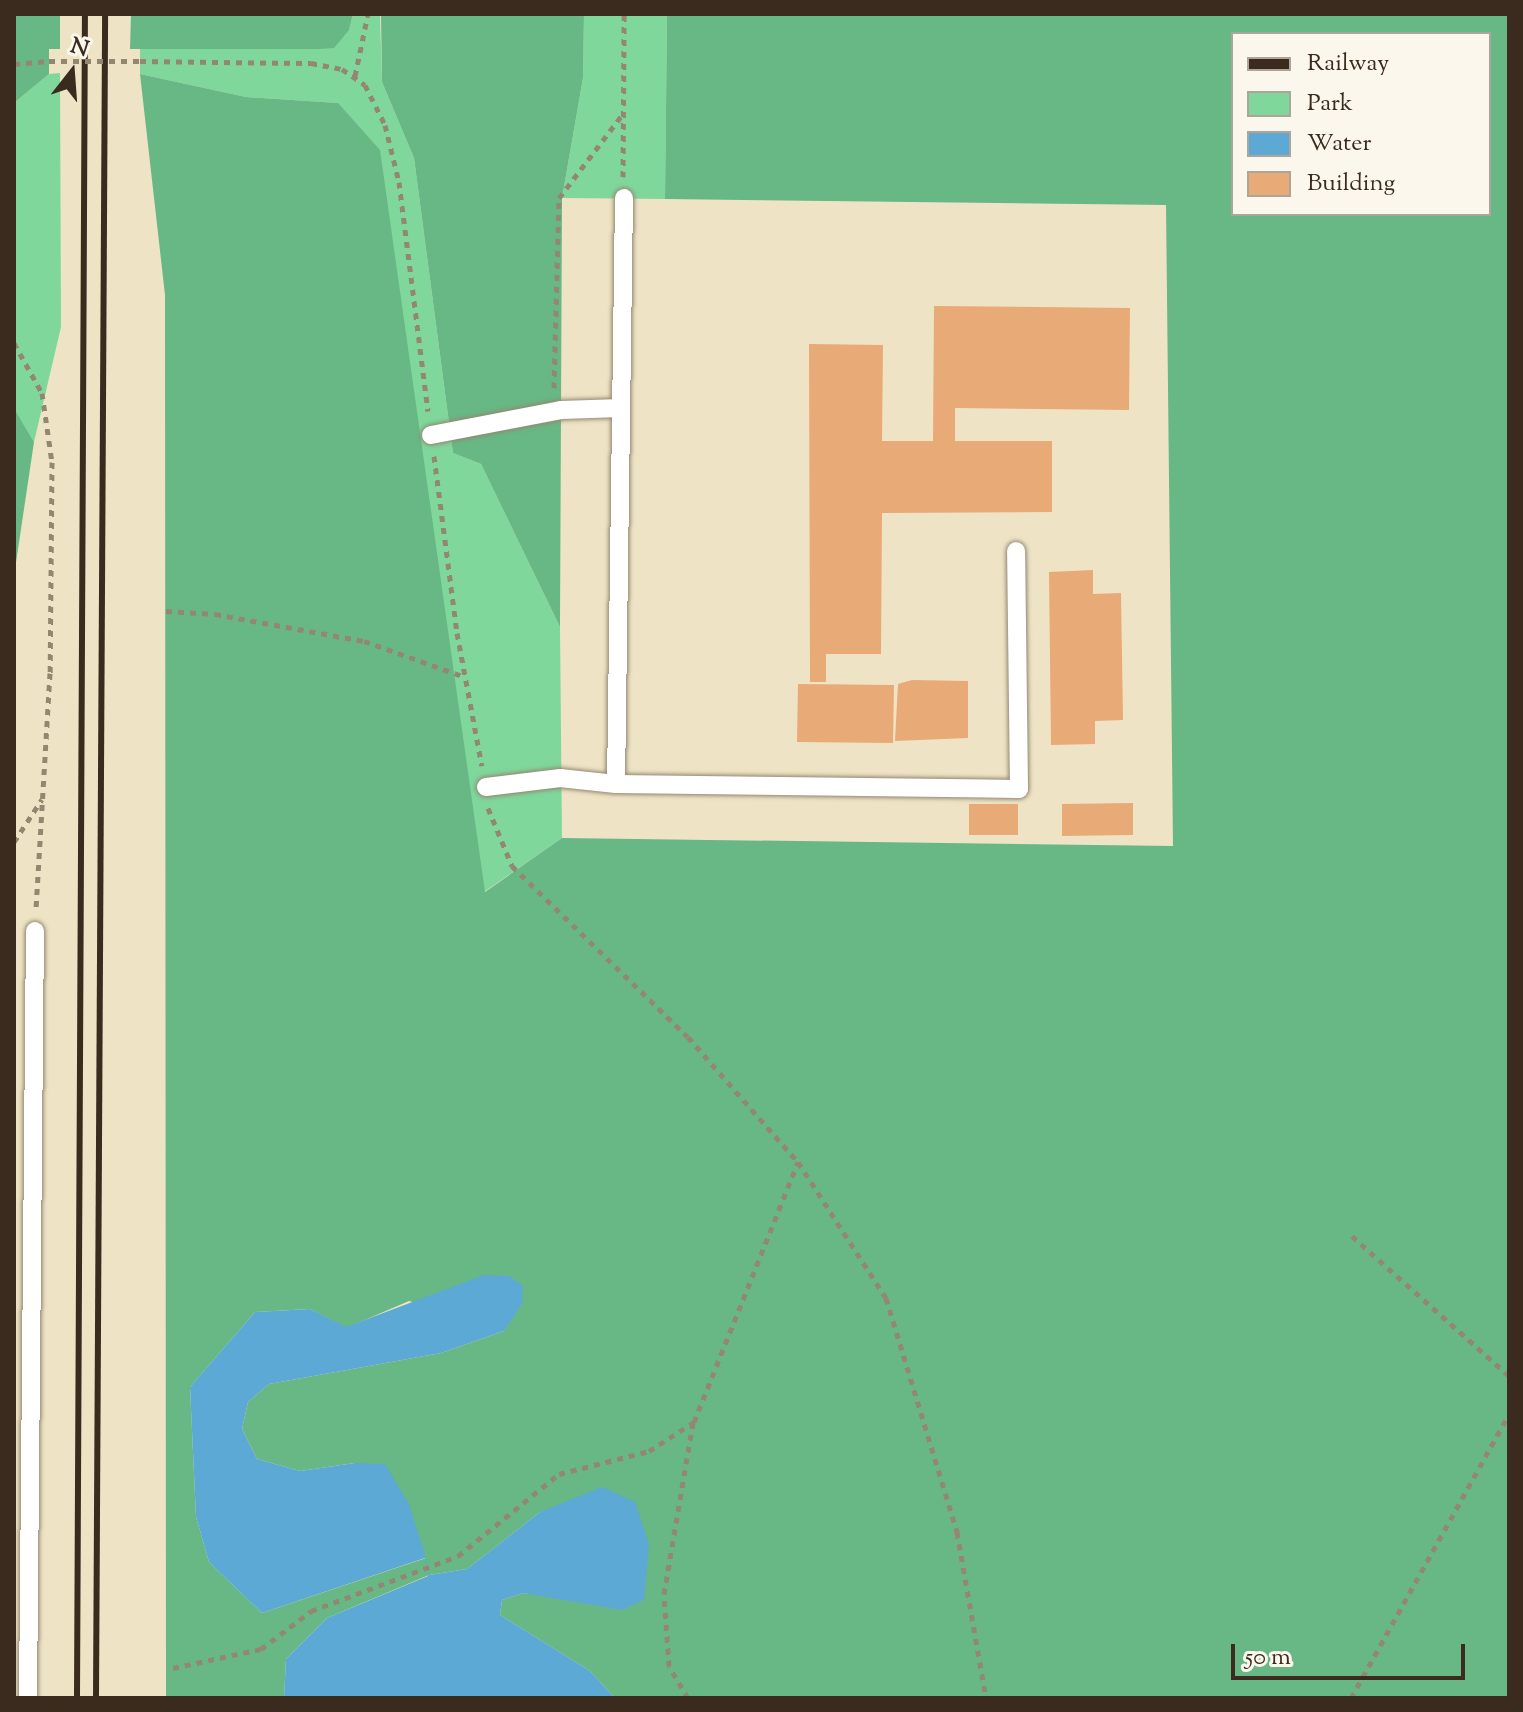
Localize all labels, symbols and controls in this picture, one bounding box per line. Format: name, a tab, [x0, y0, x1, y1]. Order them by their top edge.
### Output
text: N	[66, 31, 92, 67]
north arrow	[32, 32, 112, 112]
legend	[1231, 32, 1491, 216]
text: Railway	[1307, 47, 1389, 81]
text: Park	[1307, 87, 1353, 121]
text: Water	[1307, 127, 1371, 161]
text: Building	[1307, 167, 1395, 201]
scale bar	[1235, 1628, 1469, 1678]
text: 50 m	[1245, 1641, 1291, 1675]

